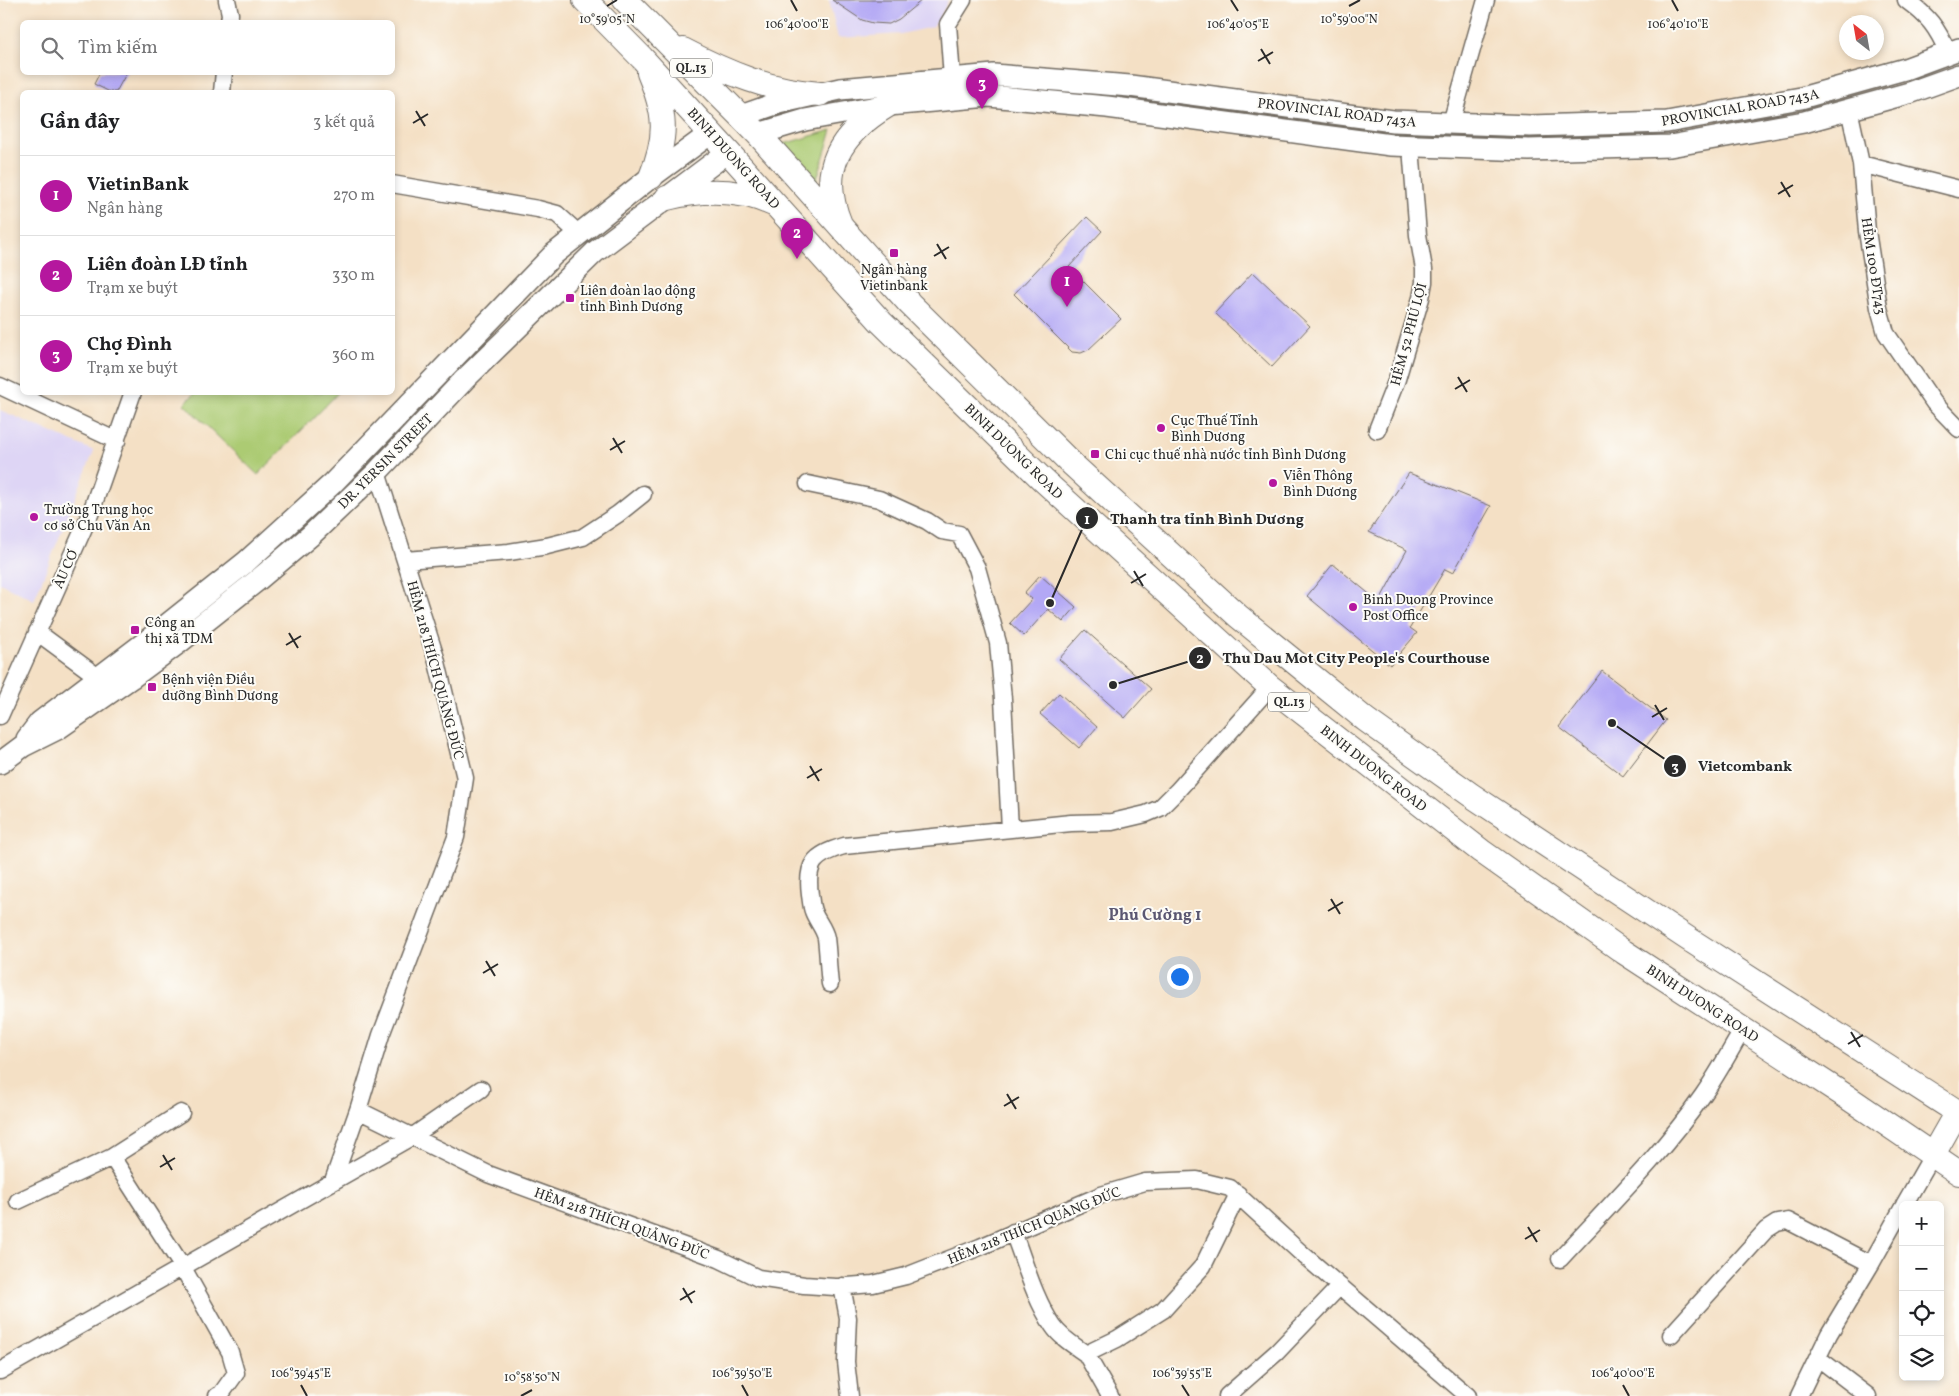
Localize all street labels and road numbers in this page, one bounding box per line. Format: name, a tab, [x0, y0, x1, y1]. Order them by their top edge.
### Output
road number: QL.13	[670, 58, 712, 78]
street label: PROVINCIAL ROAD 743A	[1660, 85, 1821, 132]
street label: PROVINCIAL ROAD 743A	[1256, 94, 1417, 133]
street label: BINH DUONG ROAD	[682, 104, 784, 214]
street label: HẺM 100 ĐT743	[1855, 216, 1891, 316]
street label: HẺM 52 PHÚ LỢI	[1386, 281, 1432, 388]
street label: BINH DUONG ROAD	[959, 400, 1066, 504]
street label: DR. YERSIN STREET	[334, 410, 438, 514]
street label: ÂU CƠ	[49, 547, 83, 592]
street label: HẺM 218 THÍCH QUẢNG ĐỨC	[401, 578, 469, 762]
road number: QL.13	[1268, 692, 1310, 712]
street label: BINH DUONG ROAD	[1316, 722, 1430, 817]
street label: BINH DUONG ROAD	[1642, 961, 1762, 1048]
street label: HẺM 218 THÍCH QUẢNG ĐỨC	[945, 1182, 1124, 1270]
street label: HẺM 218 THÍCH QUẢNG ĐỨC	[531, 1183, 712, 1265]

